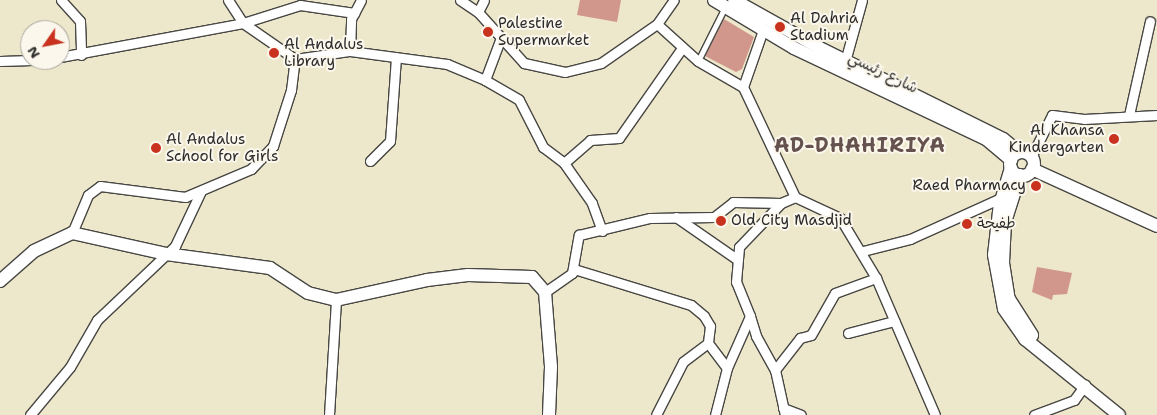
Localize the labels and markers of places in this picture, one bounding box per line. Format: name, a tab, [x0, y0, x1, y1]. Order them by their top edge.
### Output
place label: Al Dahria Stadium	[790, 9, 858, 44]
place label: Palestine Supermarket	[498, 14, 589, 49]
marker: Al Dahria Stadium	[774, 21, 786, 33]
marker: Palestine Supermarket	[482, 26, 494, 38]
place label: Al Andalus Library	[284, 35, 363, 70]
marker: Al Andalus Library	[268, 47, 280, 59]
place label: Al Khansa Kindergarten	[1009, 121, 1104, 156]
place label: Al Andalus School for Girls	[166, 130, 278, 165]
marker: Al Khansa Kindergarten	[1108, 133, 1120, 145]
marker: Al Andalus School for Girls	[150, 142, 162, 154]
place label: Raed Pharmacy	[912, 177, 1026, 195]
marker: Raed Pharmacy	[1030, 180, 1042, 192]
place label: Old City Masdjid	[731, 212, 852, 230]
marker: Old City Masdjid	[715, 215, 727, 227]
place label: طفيحة	[977, 215, 1015, 233]
marker: طفيحة	[961, 218, 973, 230]

